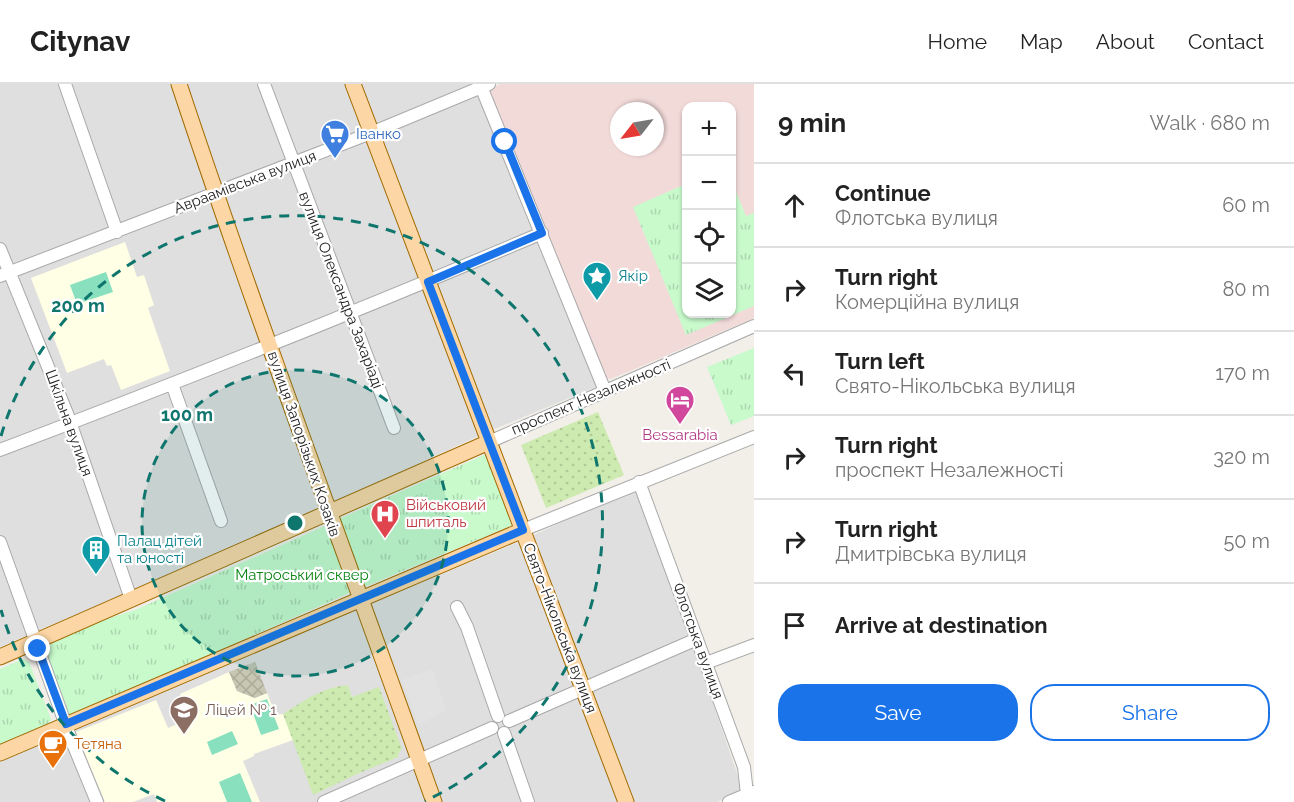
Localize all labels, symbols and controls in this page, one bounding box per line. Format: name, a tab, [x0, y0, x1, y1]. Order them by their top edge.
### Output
text: Citynav	[30, 25, 130, 58]
text: Home	[928, 29, 987, 54]
text: Map	[1020, 29, 1063, 54]
text: About	[1096, 29, 1155, 54]
text: Contact	[1188, 29, 1264, 54]
north arrow	[610, 102, 664, 156]
map controls	[682, 102, 736, 318]
button: +	[682, 102, 736, 156]
text: 9 min	[778, 108, 846, 138]
text: Walk · 680 m	[1150, 111, 1270, 135]
supermarket icon: Іванко	[319, 118, 351, 160]
place label: Іванко	[356, 125, 401, 143]
route start	[491, 128, 517, 154]
street label: Авраамівська вулиця	[171, 147, 319, 217]
button: −	[682, 156, 736, 210]
text: Continue	[835, 180, 931, 206]
street label: вулиця Олександра Захаріаді	[295, 189, 387, 391]
icon: ahead	[778, 189, 811, 222]
text: 60 m	[1222, 193, 1270, 217]
text: Флотська вулиця	[835, 206, 998, 230]
button: locate	[682, 210, 736, 264]
place icon: Якір	[581, 260, 613, 302]
button: layers	[682, 264, 736, 318]
text: Turn right	[835, 264, 938, 290]
place label: Якір	[618, 267, 648, 285]
icon: right	[778, 273, 811, 306]
text: 80 m	[1222, 277, 1270, 301]
text: Комерційна вулиця	[835, 290, 1019, 314]
text: 200 m	[51, 295, 105, 316]
text: Turn left	[835, 348, 925, 374]
street label: вулиця Запорізьких Козаків	[264, 349, 344, 539]
street label: проспект Незалежності	[509, 355, 673, 439]
icon: left	[778, 357, 811, 390]
text: 170 m	[1215, 361, 1270, 385]
street label: Шкільна вулиця	[41, 367, 97, 479]
text: Свято-Нікольська вулиця	[835, 374, 1076, 398]
hotel icon: Bessarabia	[664, 384, 696, 426]
text: 100 m	[161, 404, 213, 425]
place label: Bessarabia	[642, 426, 718, 444]
text: Turn right	[835, 432, 938, 458]
icon: right	[778, 441, 811, 474]
text: 320 m	[1213, 445, 1270, 469]
text: проспект Незалежності	[835, 458, 1064, 482]
place label: Військовий шпиталь	[406, 496, 486, 531]
hospital icon: Військовий шпиталь	[369, 498, 401, 540]
centre of rings	[285, 513, 305, 533]
text: Turn right	[835, 516, 938, 542]
icon: right	[778, 525, 811, 558]
text: 50 m	[1223, 529, 1270, 553]
place label: Палац дітей та юності	[117, 532, 202, 567]
building icon: Палац дітей та юності	[80, 534, 112, 576]
street label: Свято-Нікольська вулиця	[519, 541, 601, 715]
text: Дмитрівська вулиця	[835, 542, 1027, 566]
park label: Матроський сквер	[235, 566, 369, 584]
street label: Флотська вулиця	[669, 581, 727, 701]
icon: arrive	[778, 609, 811, 642]
text: Arrive at destination	[835, 612, 1048, 638]
route end	[24, 635, 50, 661]
button: Save	[778, 684, 1018, 741]
button: Share	[1030, 684, 1270, 741]
school or university icon: Ліцей № 1	[168, 694, 200, 736]
place label: Ліцей № 1	[205, 701, 277, 719]
cafe icon: Тетяна	[37, 728, 69, 770]
place label: Тетяна	[74, 735, 122, 753]

